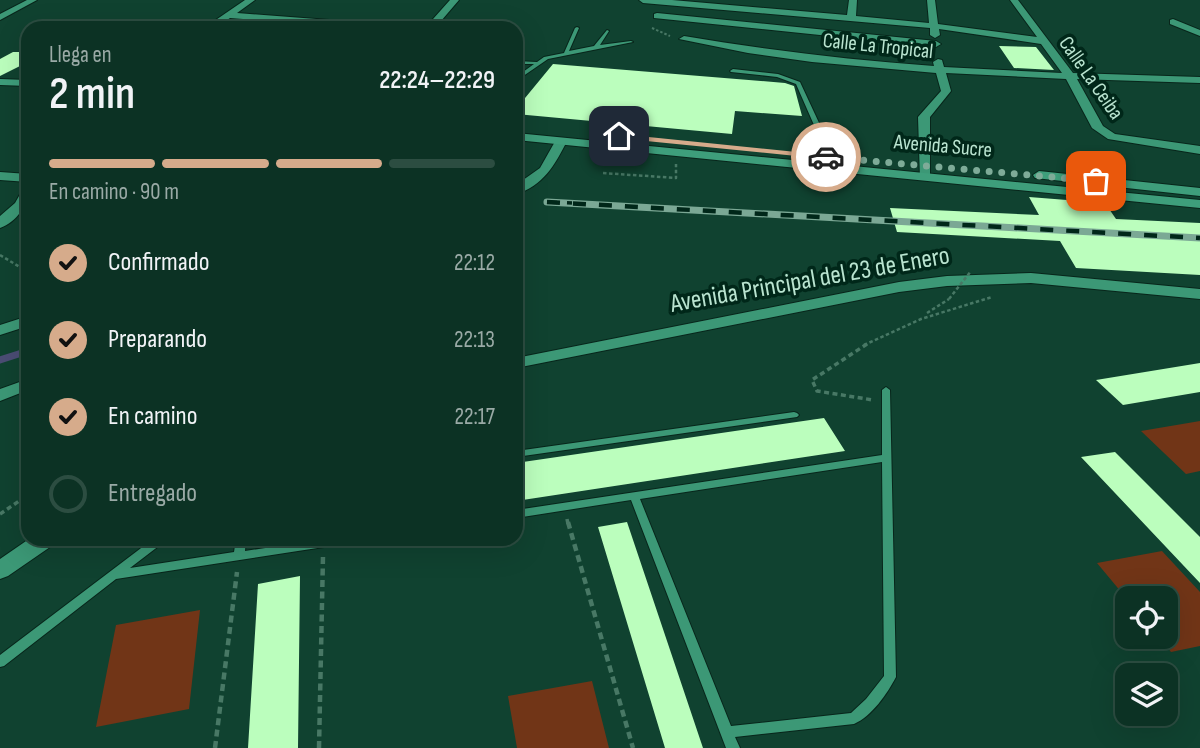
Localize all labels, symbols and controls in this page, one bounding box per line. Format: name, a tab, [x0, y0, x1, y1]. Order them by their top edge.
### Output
street label: Calle La Tropical	[822, 28, 934, 64]
street label: Calle La Ceiba	[1053, 32, 1129, 124]
text: Llega en	[49, 41, 112, 69]
text: 22:24–22:29	[379, 65, 495, 96]
text: 2 min	[49, 67, 135, 122]
pin	[589, 106, 649, 166]
icon: home	[600, 117, 638, 155]
courier	[791, 122, 861, 192]
street label: Avenida Sucre	[892, 129, 993, 163]
icon: car	[807, 138, 845, 176]
pin	[1066, 151, 1126, 211]
icon: bag	[1077, 162, 1115, 200]
text: En camino · 90 m	[49, 178, 179, 206]
street label: Avenida Principal del 23 de Enero	[667, 240, 952, 320]
icon: check	[49, 244, 87, 282]
text: Confirmado	[108, 247, 209, 278]
text: 22:12	[454, 249, 495, 277]
icon: check	[49, 321, 87, 359]
text: Preparando	[108, 324, 207, 355]
text: 22:13	[454, 326, 495, 354]
icon: check	[49, 398, 87, 436]
text: En camino	[108, 401, 198, 432]
text: 22:17	[454, 403, 495, 431]
text: Entregado	[108, 478, 197, 509]
map controls	[1115, 586, 1178, 726]
button: locate	[1115, 586, 1178, 649]
button: layers	[1115, 663, 1178, 726]

